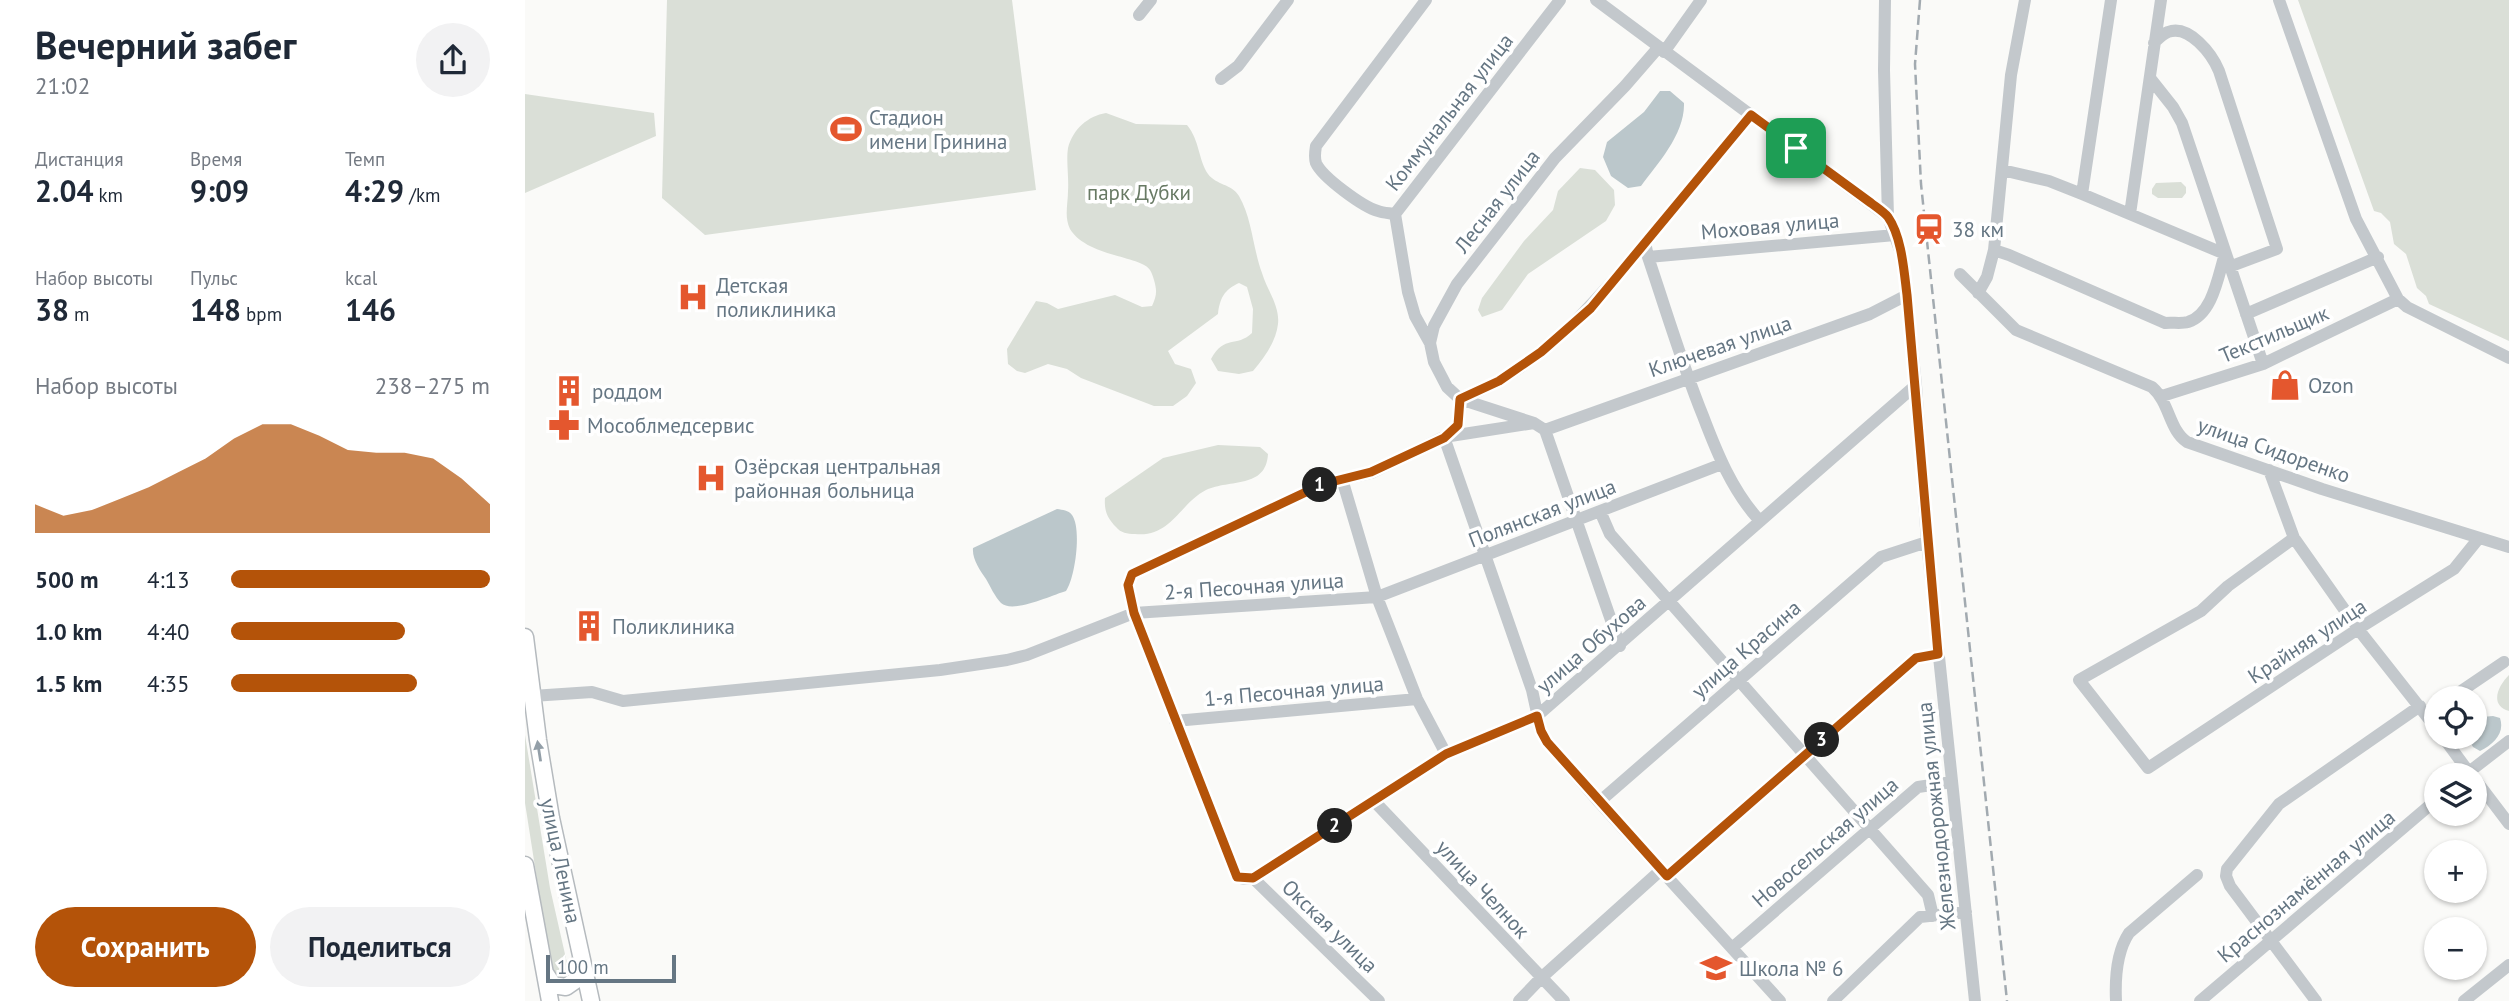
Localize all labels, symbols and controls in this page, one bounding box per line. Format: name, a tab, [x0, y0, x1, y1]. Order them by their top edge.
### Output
text: Вечерний забег	[35, 20, 296, 69]
button: share	[416, 23, 490, 97]
street label: Коммунальная улица	[1379, 28, 1519, 196]
text: 21:02	[35, 71, 90, 100]
place label: Стадион имени Гринина	[869, 104, 1007, 155]
sports icon: Стадион имени Гринина	[829, 112, 863, 146]
pin	[1766, 118, 1826, 178]
icon: arrive	[1777, 129, 1815, 167]
street label: Лесная улица	[1448, 144, 1546, 259]
text: Дистанция	[35, 147, 123, 171]
text: Время	[190, 147, 242, 171]
text: Темп	[345, 147, 385, 171]
text: 2.04	[35, 171, 93, 210]
text: 9:09	[190, 171, 249, 210]
text: 4:29	[345, 171, 404, 210]
park label: парк Дубки	[1087, 179, 1191, 206]
text: km	[93, 183, 123, 207]
text: /km	[404, 183, 440, 207]
street label: Моховая улица	[1700, 206, 1840, 246]
station icon: 38 км	[1912, 212, 1946, 246]
place label: 38 км	[1952, 216, 2004, 243]
text: Набор высоты	[35, 266, 153, 290]
text: Пульс	[190, 266, 238, 290]
text: kcal	[345, 266, 377, 290]
place label: Детская поликлиника	[716, 272, 836, 323]
hospital icon: Детская поликлиника	[676, 280, 710, 314]
text: 38	[35, 290, 69, 329]
text: 148	[190, 290, 241, 329]
text: 146	[345, 290, 396, 329]
street label: Текстильщик	[2215, 299, 2333, 369]
text: m	[69, 302, 90, 326]
text: bpm	[241, 302, 282, 326]
street label: Ключевая улица	[1645, 309, 1795, 383]
shop icon: Ozon	[2268, 368, 2302, 402]
text: Набор высоты	[35, 371, 178, 400]
text: 238–275 m	[375, 371, 490, 400]
place label: Ozon	[2308, 372, 2354, 399]
building icon: роддом	[552, 374, 586, 408]
place label: роддом	[592, 378, 663, 405]
pharmacy icon: Мособлмедсервис	[547, 408, 581, 442]
street label: улица Сидоренко	[2194, 411, 2354, 489]
place label: Мособлмедсервис	[587, 412, 754, 439]
place label: Озёрская центральная районная больница	[734, 453, 941, 504]
hospital icon: Озёрская центральная районная больница	[694, 461, 728, 495]
pin: 1	[1303, 468, 1337, 503]
text: 1	[1314, 472, 1325, 496]
street label: Полянская улица	[1464, 472, 1620, 554]
text: 500 m	[35, 565, 98, 594]
text: 4:13	[147, 565, 190, 594]
street label: 2-я Песочная улица	[1163, 566, 1345, 606]
street label: улица Обухова	[1531, 589, 1651, 699]
street label: Крайняя улица	[2242, 593, 2372, 689]
street label: улица Красина	[1686, 594, 1806, 704]
building icon: Поликлиника	[572, 609, 606, 643]
place label: Поликлиника	[612, 613, 735, 640]
text: 1.0 km	[35, 617, 102, 646]
text: 4:40	[147, 617, 190, 646]
text: 1.5 km	[35, 669, 102, 698]
text: 4:35	[147, 669, 190, 698]
street label: 1-я Песочная улица	[1203, 670, 1385, 712]
map controls	[2424, 686, 2487, 980]
button: locate	[2424, 686, 2487, 749]
street label: Железнодорожная улица	[1911, 701, 1962, 932]
pin: 3	[1805, 722, 1839, 758]
text: 3	[1816, 727, 1827, 751]
one-way arrow	[533, 740, 544, 762]
button: layers	[2424, 763, 2487, 826]
street label: Новосельская улица	[1746, 771, 1904, 913]
street label: улица Ленина	[535, 796, 587, 926]
street label: Краснознамённая улица	[2212, 804, 2400, 968]
pin: 2	[1317, 808, 1353, 844]
text: 2	[1329, 813, 1340, 837]
street label: улица Челнок	[1430, 834, 1536, 944]
button: +	[2424, 840, 2487, 903]
street label: Окская улица	[1276, 874, 1384, 978]
button: Сохранить	[35, 907, 256, 987]
button: Поделиться	[270, 907, 490, 987]
button: −	[2424, 917, 2487, 980]
school or university icon: Школа № 6	[1699, 951, 1733, 985]
scale bar	[546, 952, 675, 984]
text: 100 m	[557, 955, 609, 979]
place label: Школа № 6	[1739, 955, 1843, 982]

